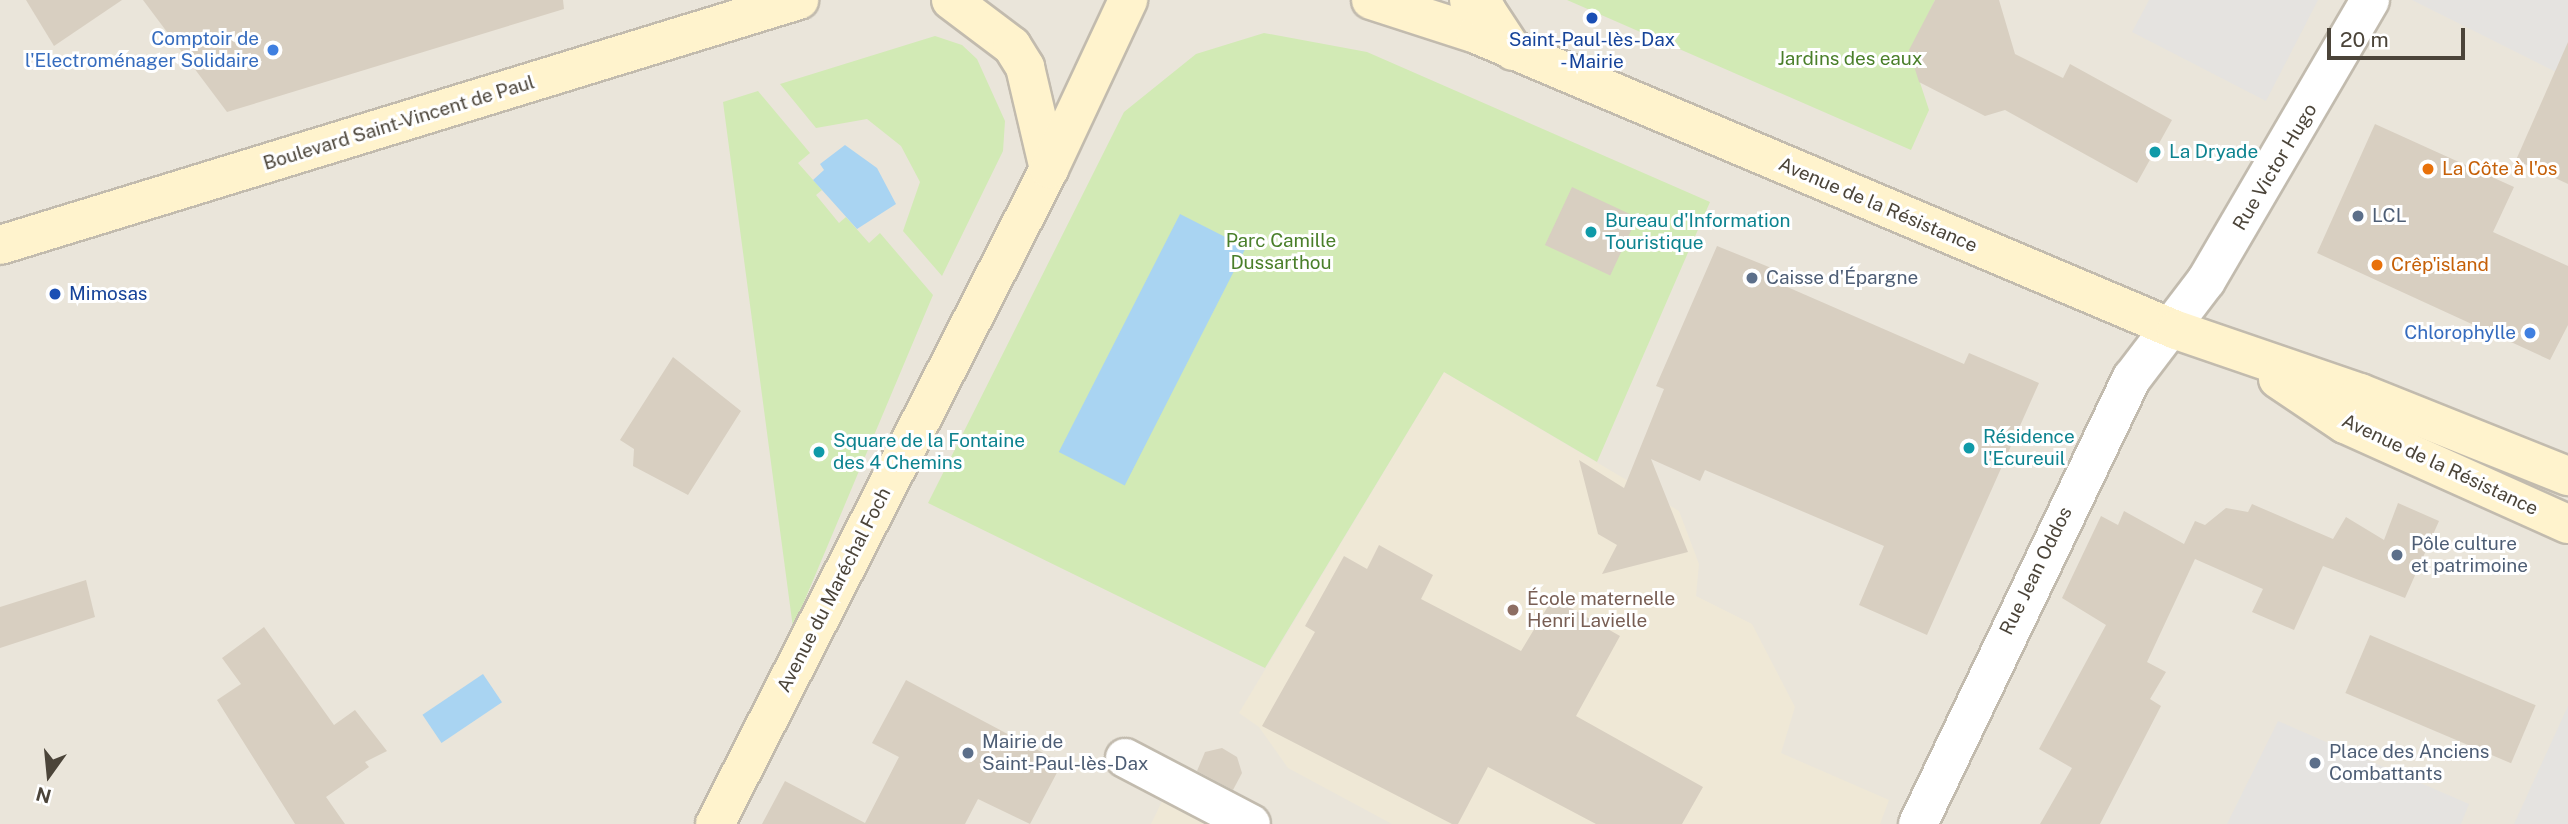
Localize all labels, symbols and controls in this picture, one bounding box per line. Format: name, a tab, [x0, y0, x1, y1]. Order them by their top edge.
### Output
marker: Saint-Paul-lès-Dax - Mairie	[1584, 10, 1600, 26]
scale bar	[2330, 14, 2468, 58]
text: 20 m	[2340, 27, 2389, 52]
place label: Comptoir de l'Electroménager Solidaire	[25, 28, 259, 72]
place label: Saint-Paul-lès-Dax - Mairie	[1509, 29, 1675, 73]
marker: Comptoir de l'Electroménager Solidaire	[265, 42, 281, 58]
park label: Jardins des eaux	[1777, 48, 1923, 70]
street label: Boulevard Saint-Vincent de Paul	[260, 71, 538, 175]
street label: Rue Victor Hugo	[2228, 99, 2322, 235]
place label: La Dryade	[2169, 141, 2258, 163]
marker: La Dryade	[2147, 144, 2163, 160]
street label: Avenue de la Résistance	[1775, 153, 1981, 257]
place label: La Côte à l'os	[2442, 158, 2558, 180]
marker: La Côte à l'os	[2420, 161, 2436, 177]
place label: LCL	[2372, 205, 2407, 227]
marker: LCL	[2350, 208, 2366, 224]
place label: Bureau d'Information Touristique	[1605, 210, 1791, 254]
marker: Bureau d'Information Touristique	[1583, 224, 1599, 240]
park label: Parc Camille Dussarthou	[1226, 230, 1336, 274]
place label: Crêp'island	[2391, 254, 2489, 276]
marker: Crêp'island	[2369, 257, 2385, 273]
place label: Caisse d'Épargne	[1766, 267, 1919, 289]
marker: Caisse d'Épargne	[1744, 270, 1760, 286]
place label: Mimosas	[69, 283, 147, 305]
marker: Mimosas	[47, 286, 63, 302]
place label: Chlorophylle	[2404, 322, 2516, 344]
marker: Chlorophylle	[2522, 325, 2538, 341]
street label: Avenue de la Résistance	[2338, 409, 2542, 521]
place label: Résidence l'Ecureuil	[1983, 426, 2075, 470]
place label: Square de la Fontaine des 4 Chemins	[833, 430, 1025, 474]
marker: Résidence l'Ecureuil	[1961, 440, 1977, 456]
marker: Square de la Fontaine des 4 Chemins	[811, 444, 827, 460]
street label: Avenue du Maréchal Foch	[772, 484, 896, 696]
street label: Rue Jean Oddos	[1995, 503, 2077, 639]
place label: Pôle culture et patrimoine	[2411, 533, 2528, 577]
marker: Pôle culture et patrimoine	[2389, 547, 2405, 563]
place label: École maternelle Henri Lavielle	[1527, 588, 1675, 632]
marker: École maternelle Henri Lavielle	[1505, 602, 1521, 618]
place label: Mairie de Saint-Paul-lès-Dax	[982, 731, 1148, 775]
north arrow	[14, 740, 84, 810]
place label: Place des Anciens Combattants	[2329, 741, 2490, 785]
marker: Mairie de Saint-Paul-lès-Dax	[960, 745, 976, 761]
marker: Place des Anciens Combattants	[2307, 755, 2323, 771]
text: N	[34, 783, 54, 808]

